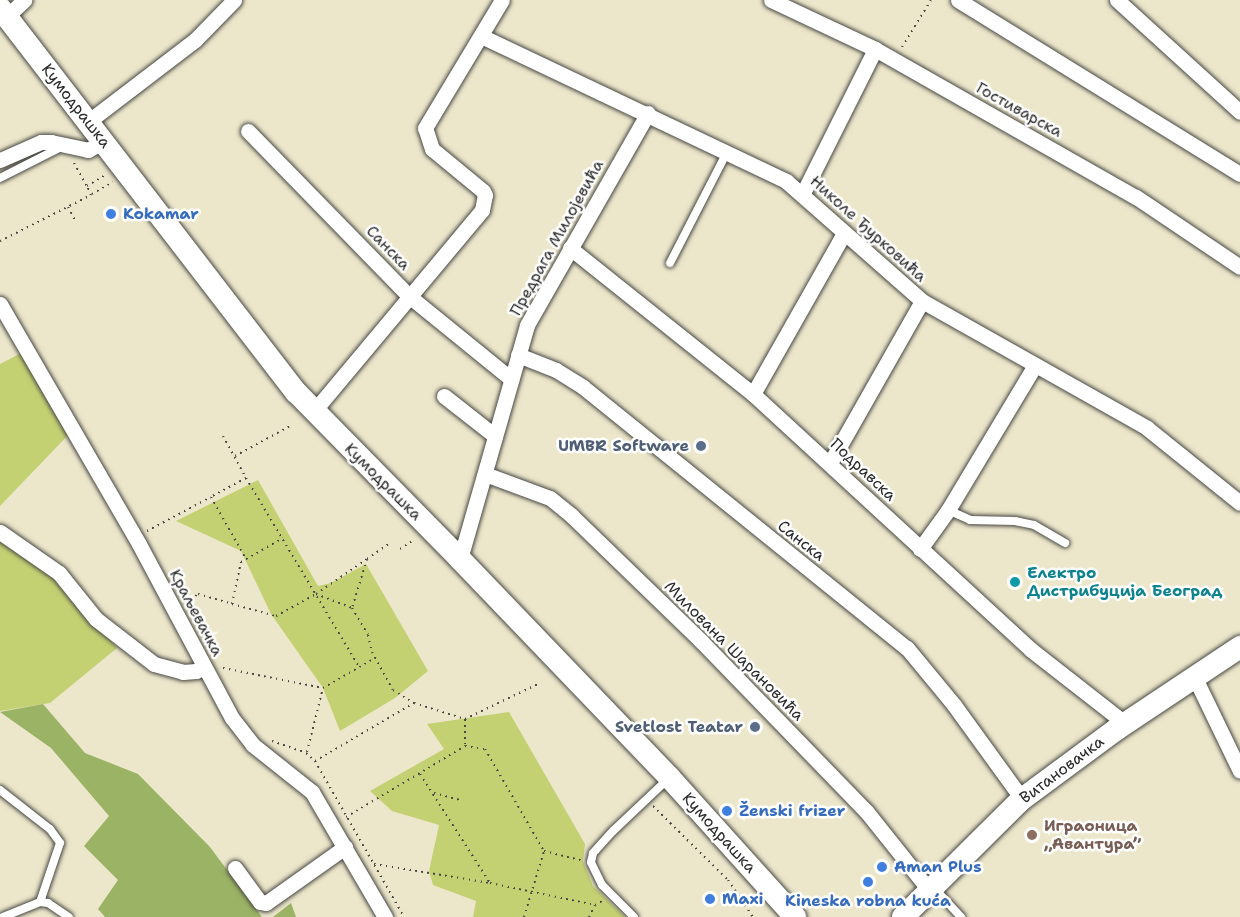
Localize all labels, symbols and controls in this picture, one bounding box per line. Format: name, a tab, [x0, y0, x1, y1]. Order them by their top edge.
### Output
street label: Кумодрашка	[37, 60, 115, 152]
street label: Гостиварска	[973, 78, 1065, 142]
street label: Предрага Милојевића	[506, 157, 608, 319]
street label: Николе Ђурковића	[806, 172, 930, 286]
place label: Kokamar	[123, 204, 199, 224]
marker: Kokamar	[104, 207, 118, 221]
street label: Санска	[362, 222, 414, 274]
street label: Подравска	[826, 435, 900, 505]
place label: UMBR Software	[558, 436, 689, 456]
street label: Кумодрашка	[340, 439, 426, 525]
marker: UMBR Software	[694, 439, 708, 453]
street label: Санска	[773, 517, 829, 565]
place label: Електро Дистрибуција Београд	[1027, 563, 1222, 601]
street label: Краљевачка	[165, 566, 227, 660]
marker: Електро Дистрибуција Београд	[1008, 575, 1022, 589]
street label: Милована Шарановића	[660, 577, 808, 725]
place label: Svetlost Teatar	[615, 717, 743, 737]
marker: Svetlost Teatar	[748, 720, 762, 734]
street label: Витановачка	[1016, 732, 1108, 808]
street label: Кумодрашка	[678, 789, 760, 877]
place label: Ženski frizer	[739, 801, 845, 821]
marker: Ženski frizer	[720, 804, 734, 818]
place label: Играоница „Авантура”	[1044, 816, 1141, 854]
marker: Играоница „Авантура”	[1025, 828, 1039, 842]
place label: Aman Plus	[894, 857, 982, 877]
marker: Aman Plus	[875, 860, 889, 874]
marker: Kineska robna kuća	[861, 875, 875, 889]
place label: Maxi	[722, 889, 764, 909]
place label: Kineska robna kuća	[785, 891, 951, 911]
marker: Maxi	[703, 892, 717, 906]

